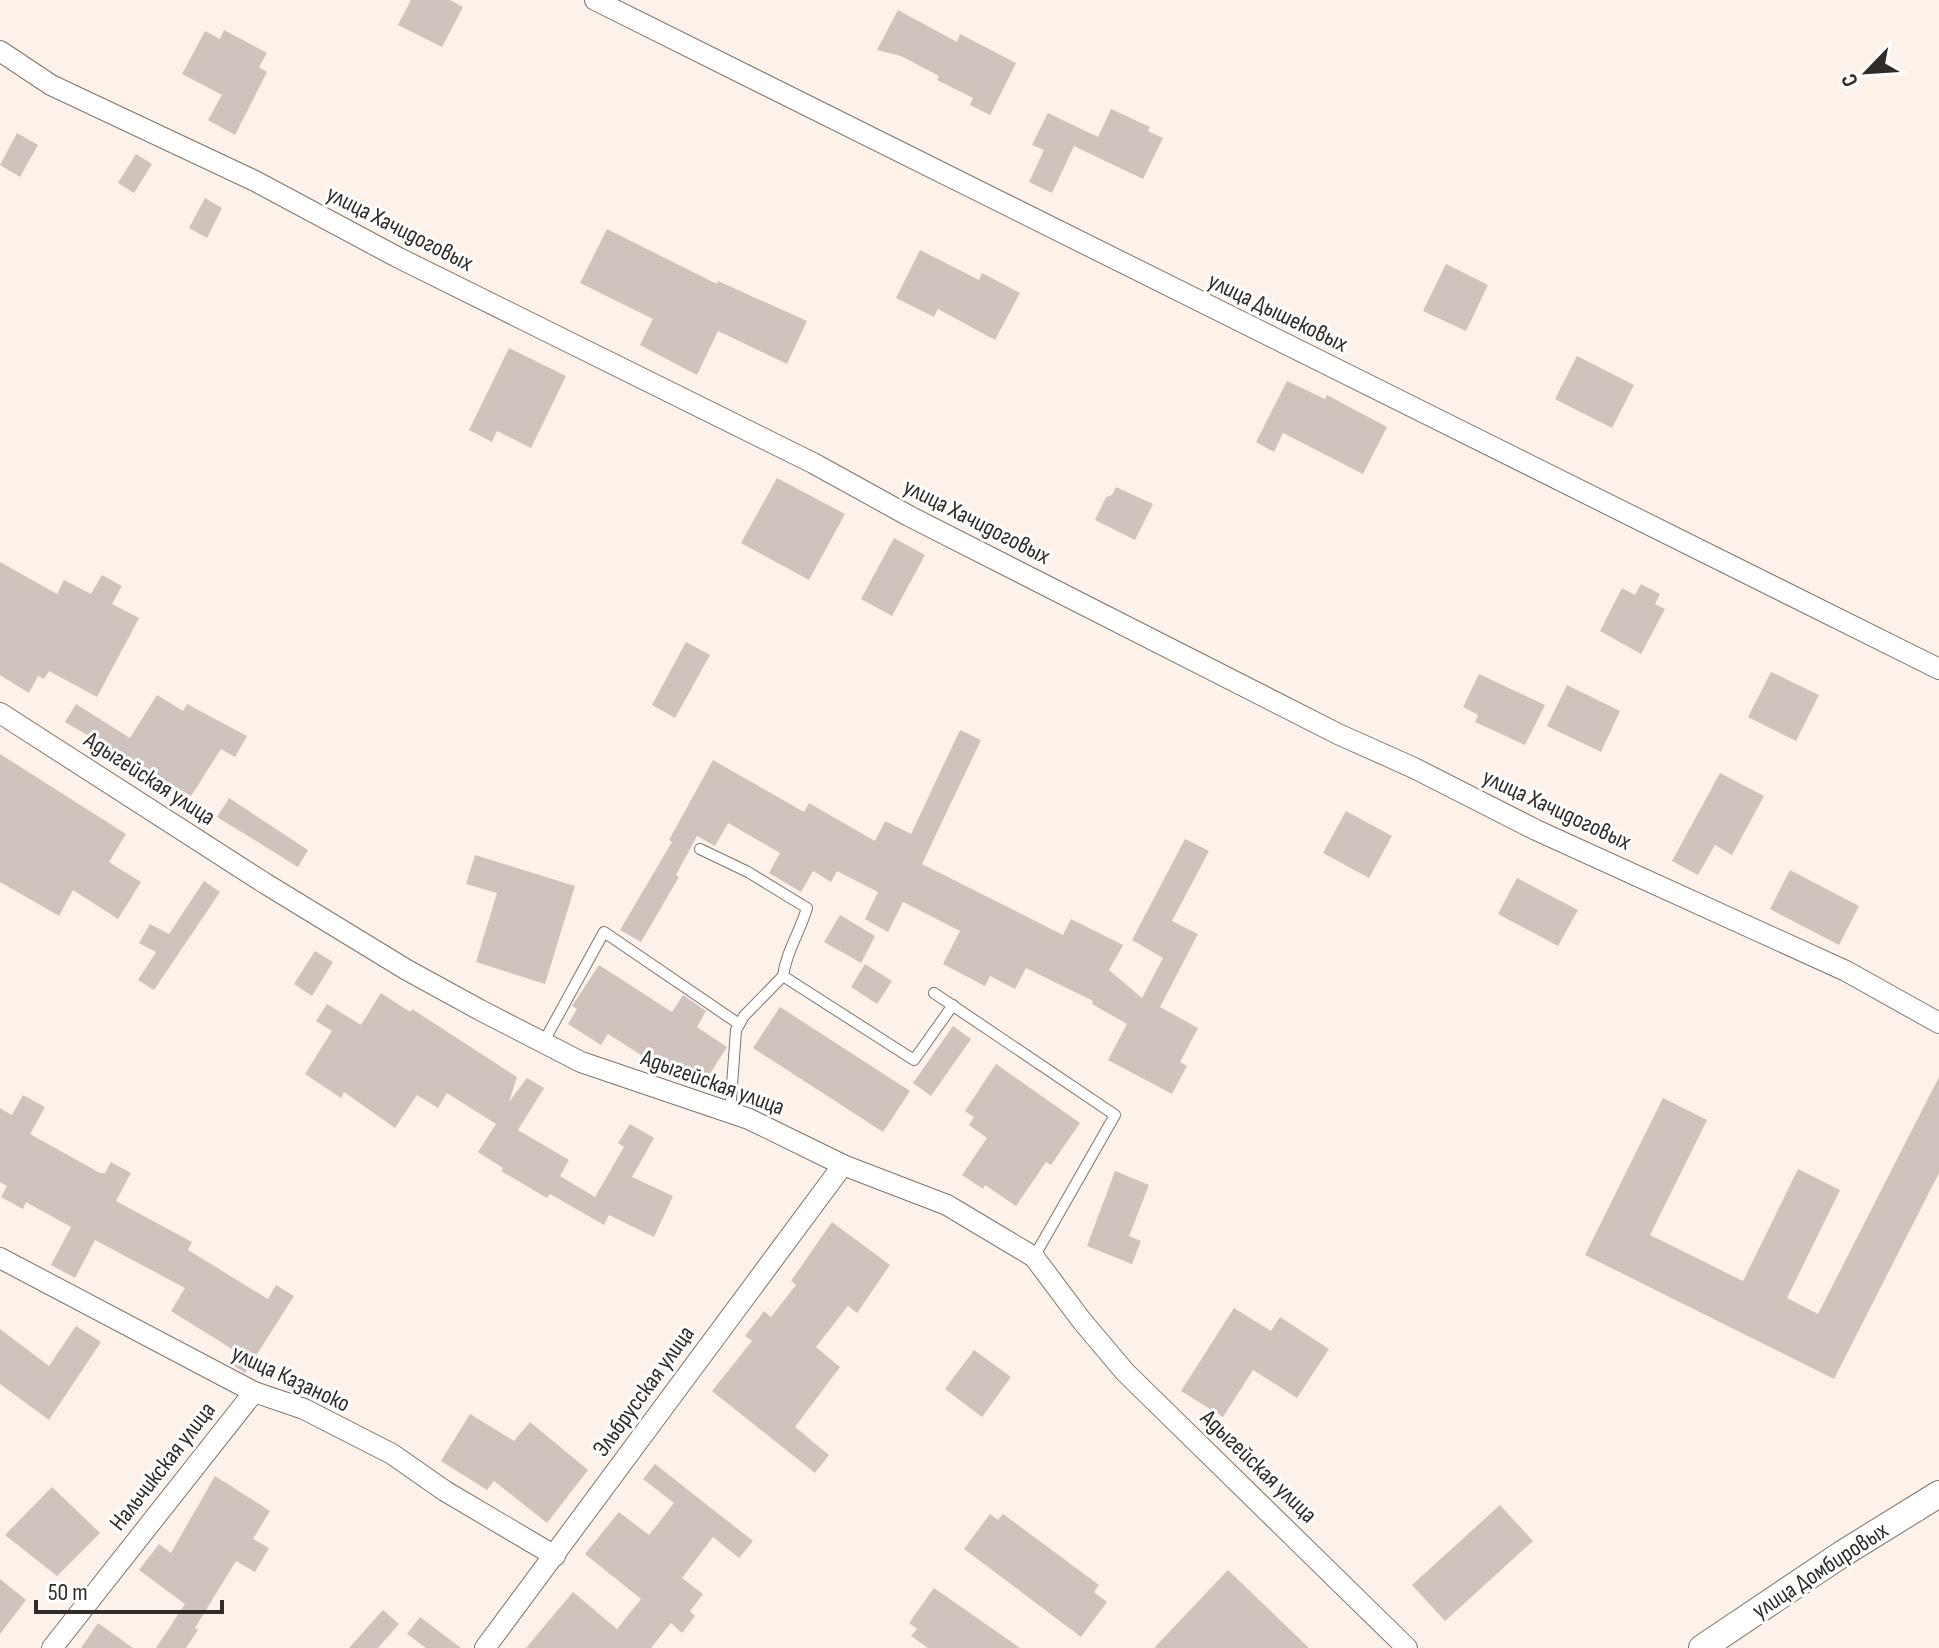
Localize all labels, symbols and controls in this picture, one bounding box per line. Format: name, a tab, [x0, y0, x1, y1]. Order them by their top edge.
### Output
north arrow	[1827, 32, 1907, 112]
text: С	[1836, 69, 1865, 91]
street label: улица Хачидоговых	[322, 179, 478, 278]
street label: улица Дышековых	[1203, 266, 1352, 359]
street label: улица Хачидоговых	[899, 472, 1055, 571]
street label: Адыгейская улица	[78, 725, 221, 832]
street label: улица Хачидоговых	[1478, 762, 1636, 857]
street label: Адыгейская улица	[636, 1043, 789, 1122]
street label: Эльбрусская улица	[586, 1320, 701, 1462]
street label: улица Казаноко	[227, 1338, 355, 1418]
street label: Нальчикская улица	[103, 1396, 222, 1536]
street label: Адыгейская улица	[1194, 1403, 1323, 1529]
street label: улица Домбировых	[1747, 1516, 1894, 1625]
scale bar	[36, 1564, 222, 1614]
text: 50 m	[48, 1578, 88, 1607]

